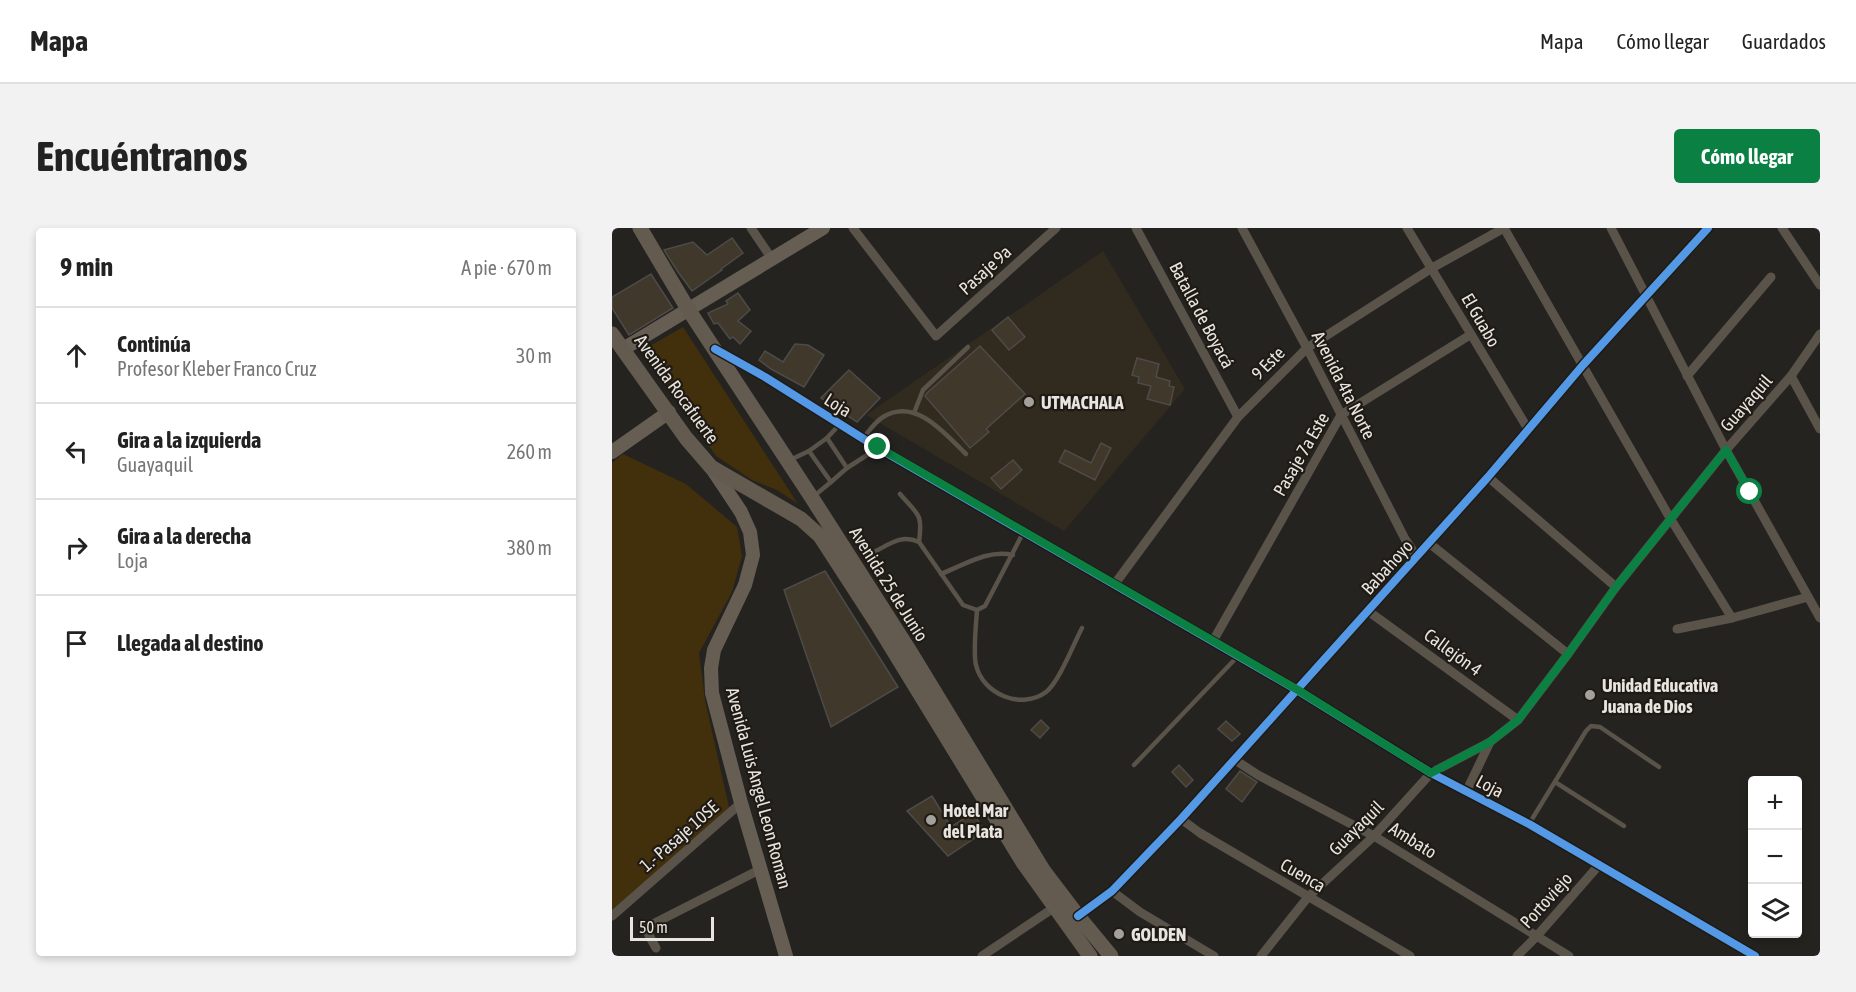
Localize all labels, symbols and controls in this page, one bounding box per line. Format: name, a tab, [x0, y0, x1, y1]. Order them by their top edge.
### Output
text: Mapa	[30, 25, 88, 57]
text: Mapa	[1540, 29, 1584, 53]
text: Cómo llegar	[1617, 29, 1709, 53]
text: Guardados	[1742, 29, 1826, 53]
button: Cómo llegar	[1674, 129, 1820, 183]
text: Encuéntranos	[36, 132, 248, 180]
street label: Pasaje 9a	[955, 241, 1015, 299]
text: 9 min	[60, 252, 113, 282]
text: A pie · 670 m	[461, 256, 552, 279]
street label: Batalla de Boyacá	[1165, 258, 1239, 372]
street label: El Guabo	[1457, 289, 1505, 351]
street label: Avenida 4ta Norte	[1308, 328, 1380, 442]
text: Continúa	[117, 331, 191, 357]
street label: Avenida Rocafuerte	[631, 331, 723, 447]
icon: ahead	[60, 339, 93, 372]
street label: 9 Este	[1247, 342, 1289, 384]
text: 30 m	[516, 344, 552, 367]
text: Profesor Kleber Franco Cruz	[117, 357, 316, 380]
street label: Guayaquil	[1716, 370, 1776, 436]
street label: Loja	[821, 389, 855, 421]
place label: UTMACHALA	[1041, 392, 1124, 413]
marker: UTMACHALA	[1022, 395, 1036, 409]
street label: Pasaje 7a Este	[1269, 409, 1333, 499]
text: Gira a la izquierda	[117, 427, 261, 453]
route end	[864, 433, 890, 459]
icon: left	[60, 435, 93, 468]
text: 260 m	[507, 440, 552, 463]
text: Guayaquil	[117, 453, 193, 476]
route start	[1736, 478, 1762, 504]
text: Gira a la derecha	[117, 523, 251, 549]
street label: Avenida 25 de Junio	[845, 523, 933, 645]
icon: right	[60, 531, 93, 564]
street label: Babahoyo	[1357, 535, 1417, 599]
text: 380 m	[507, 536, 552, 559]
text: Loja	[117, 549, 148, 572]
street label: Callejón 4	[1420, 624, 1486, 680]
icon: arrive	[60, 627, 93, 660]
text: Llegada al destino	[117, 630, 264, 656]
place label: Unidad Educativa Juana de Dios	[1601, 675, 1718, 717]
street label: Avenida Luis Angel Leon Roman	[722, 685, 796, 891]
marker: Unidad Educativa Juana de Dios	[1583, 688, 1597, 702]
street label: Loja	[1473, 770, 1507, 802]
map controls	[1748, 776, 1802, 938]
button: +	[1748, 776, 1802, 830]
street label: 1.- Pasaje 10SE	[635, 796, 723, 876]
street label: Guayaquil	[1324, 796, 1388, 860]
place label: Hotel Mar del Plata	[943, 800, 1009, 842]
marker: Hotel Mar del Plata	[924, 813, 938, 827]
street label: Ambato	[1385, 817, 1441, 863]
button: −	[1748, 830, 1802, 884]
street label: Cuenca	[1277, 854, 1329, 896]
street label: Portoviejo	[1515, 868, 1577, 932]
button: layers	[1748, 884, 1802, 938]
scale bar	[630, 914, 714, 942]
text: 50 m	[639, 918, 668, 936]
place label: GOLDEN	[1131, 924, 1186, 945]
marker: GOLDEN	[1112, 927, 1126, 941]

